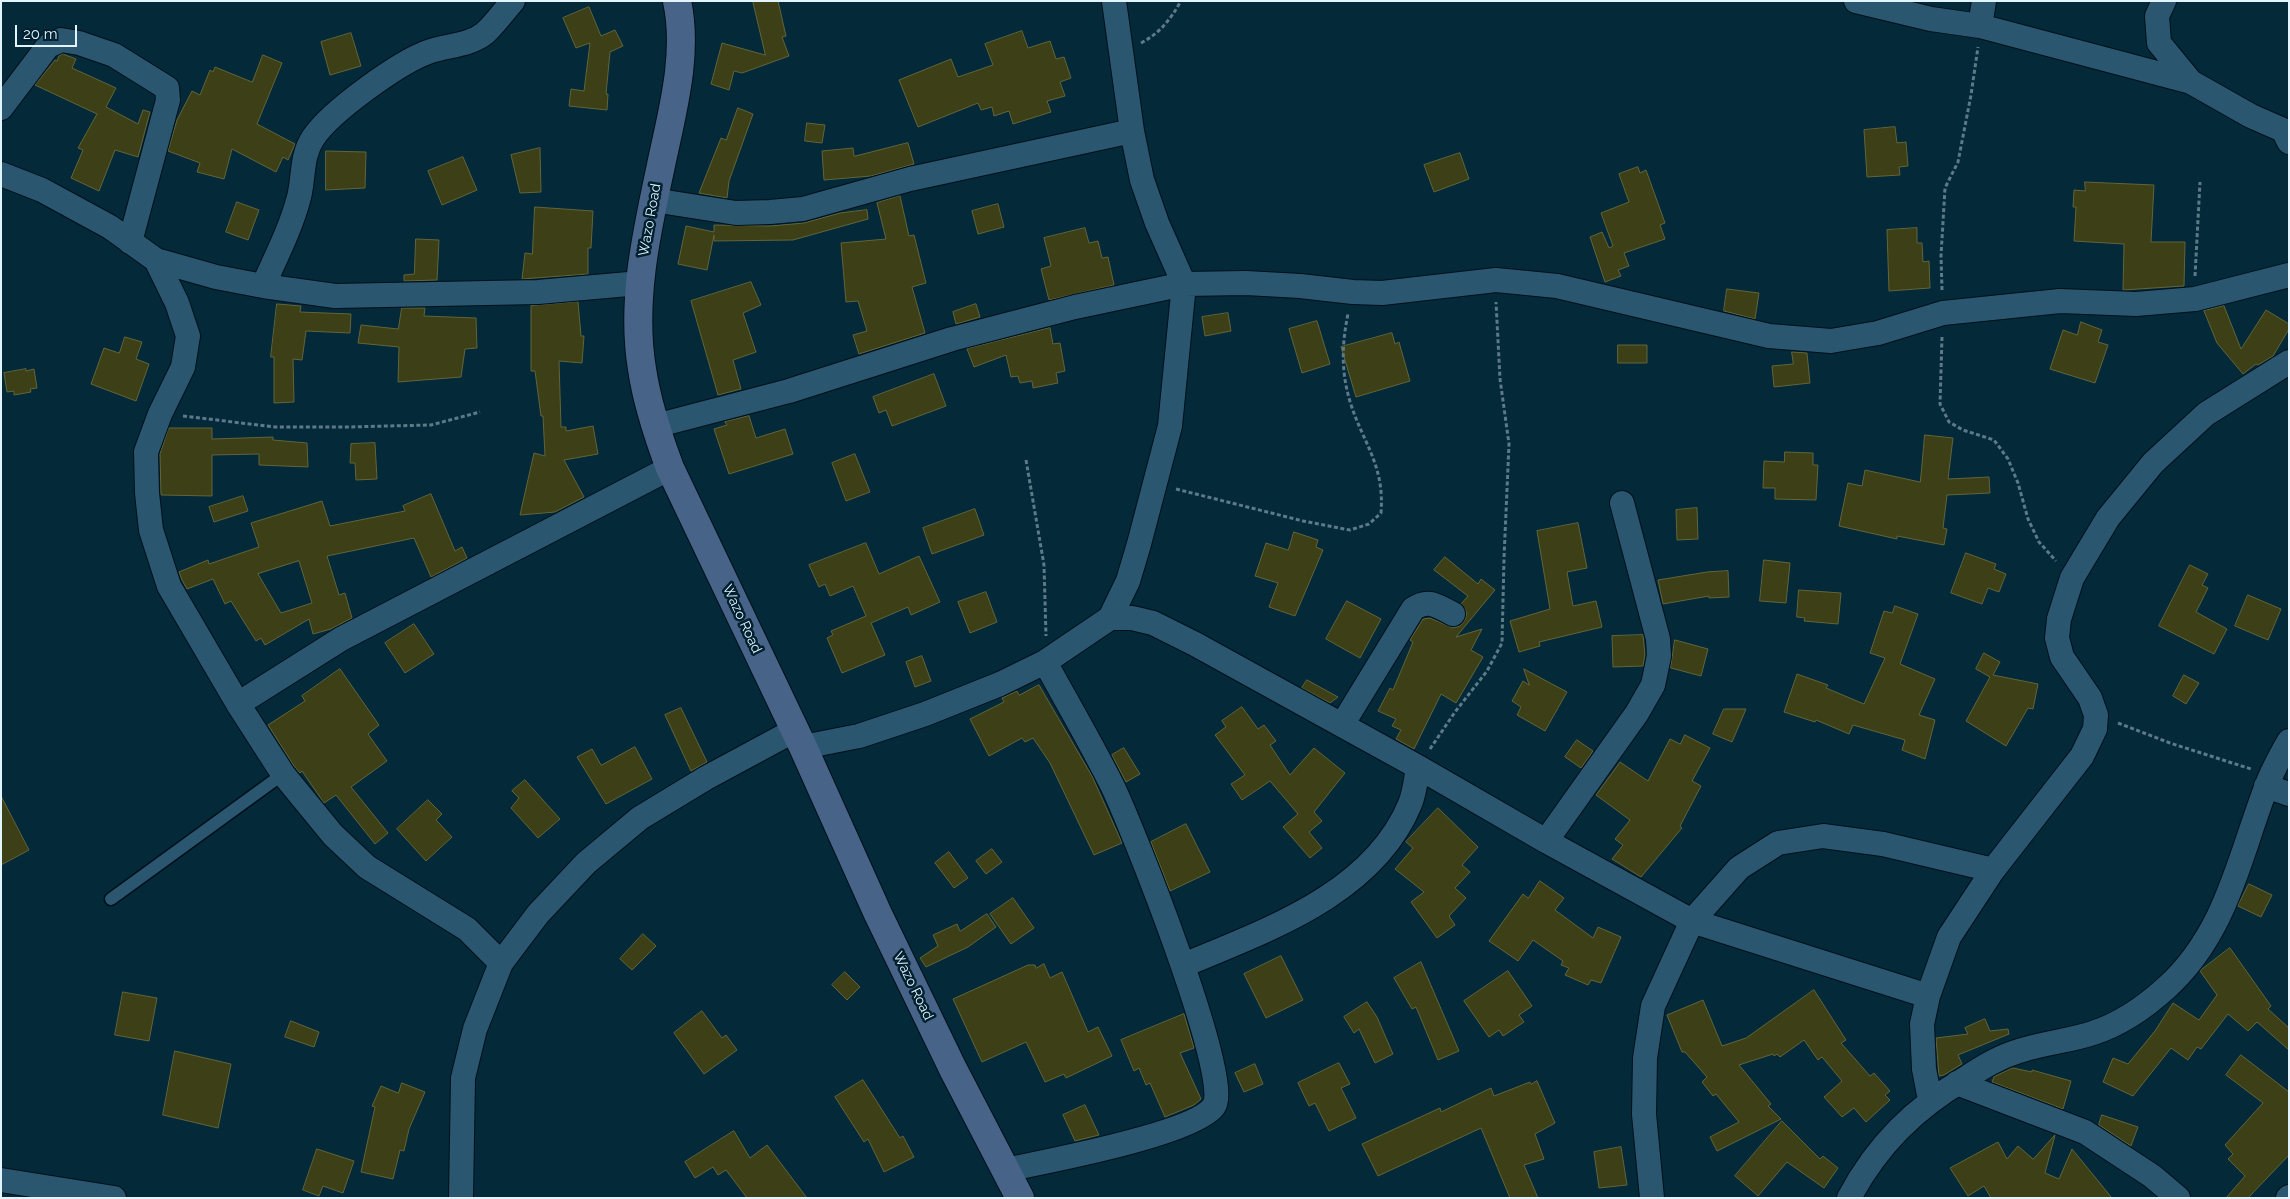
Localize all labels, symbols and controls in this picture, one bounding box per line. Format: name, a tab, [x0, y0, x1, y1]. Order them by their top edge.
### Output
scale bar	[18, 15, 80, 47]
text: 20 m	[23, 25, 58, 43]
street label: Wazo Road	[635, 182, 665, 258]
street label: Wazo Road	[719, 582, 765, 656]
street label: Wazo Road	[889, 949, 937, 1023]

